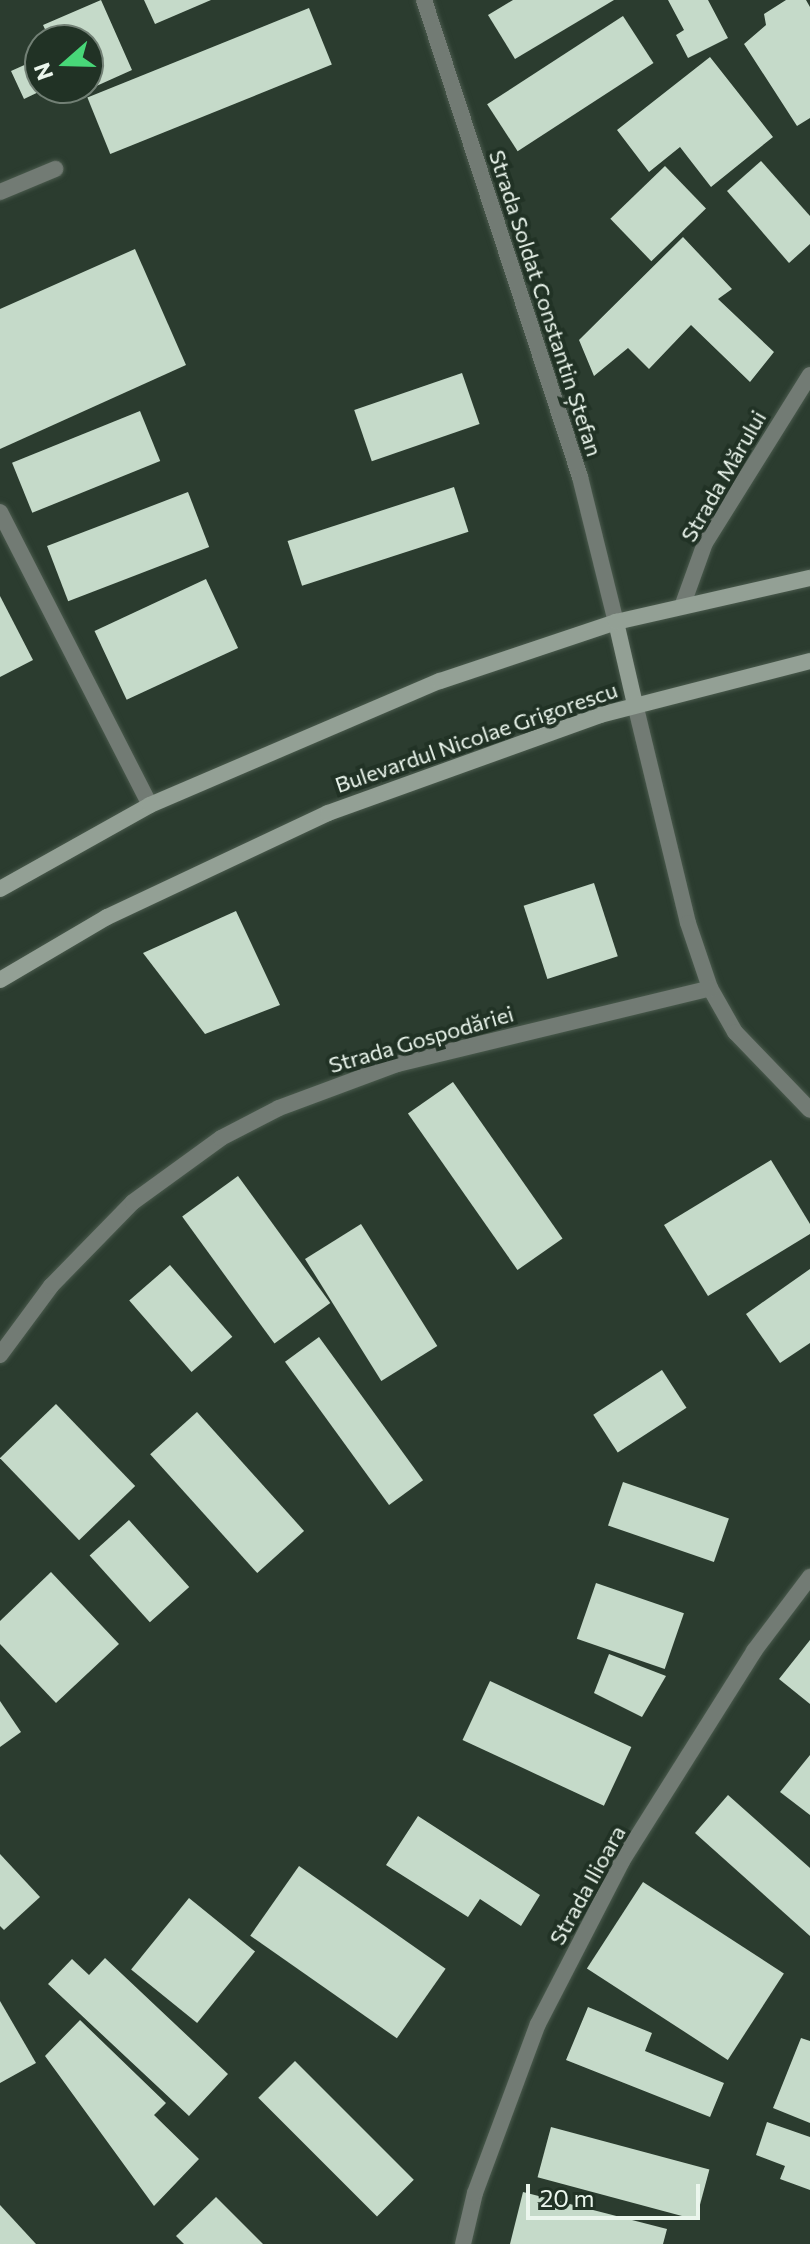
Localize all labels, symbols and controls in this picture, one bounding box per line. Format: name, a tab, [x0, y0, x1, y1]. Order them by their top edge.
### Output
north arrow	[24, 24, 104, 104]
text: N	[27, 59, 58, 84]
street label: Strada Soldat Constantin Ștefan	[484, 147, 608, 459]
street label: Strada Mărului	[675, 406, 771, 546]
street label: Bulevardul Nicolae Grigorescu	[331, 676, 621, 798]
street label: Strada Gospodăriei	[325, 1000, 517, 1078]
street label: Strada Ilioara	[543, 1821, 631, 1949]
scale bar	[530, 2168, 704, 2218]
text: 20 m	[540, 2183, 594, 2212]

